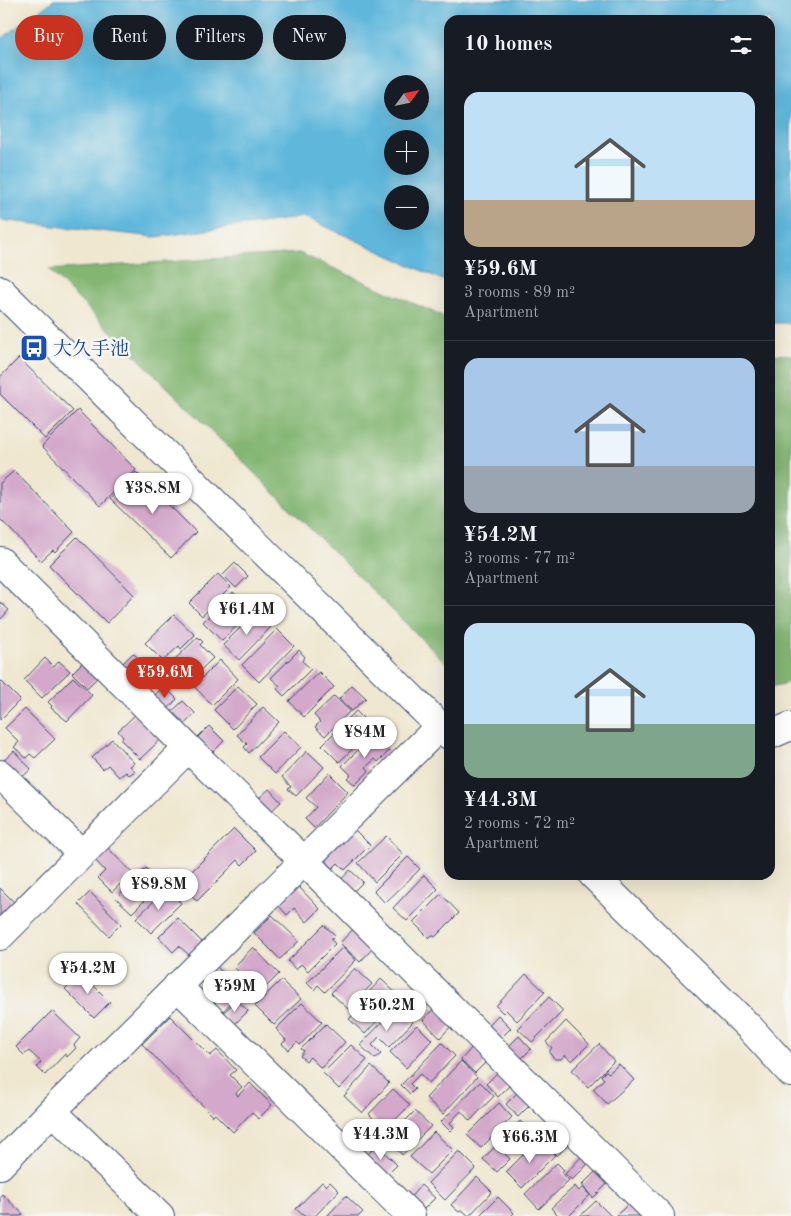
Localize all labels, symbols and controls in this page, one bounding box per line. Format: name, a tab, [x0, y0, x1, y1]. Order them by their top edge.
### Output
chip: Buy	[15, 15, 83, 60]
chip: Rent	[93, 15, 166, 60]
chip: Filters	[176, 15, 263, 60]
chip: New	[273, 15, 346, 60]
icon: filters	[727, 31, 755, 59]
text: 10 homes	[464, 34, 552, 55]
north arrow	[384, 75, 429, 120]
map controls	[384, 75, 429, 230]
icon: home	[565, 125, 655, 215]
button: +	[384, 130, 429, 175]
button: −	[384, 185, 429, 230]
text: ¥59.6M	[464, 259, 537, 280]
text: 3 rooms · 89 m²	[464, 285, 575, 301]
text: Apartment	[464, 305, 539, 321]
bus stop icon: 大久手池	[19, 333, 49, 363]
place label: 大久手池	[53, 338, 129, 360]
icon: home	[565, 390, 655, 480]
pin: ¥38.8M	[112, 472, 194, 515]
text: ¥38.8M	[125, 481, 181, 497]
text: ¥54.2M	[464, 525, 537, 546]
text: 3 rooms · 77 m²	[464, 551, 575, 567]
text: Apartment	[464, 571, 539, 587]
pin: ¥61.4M	[206, 594, 288, 636]
text: ¥61.4M	[219, 602, 275, 618]
icon: home	[565, 655, 655, 745]
pin: ¥59.6M	[124, 656, 206, 699]
text: ¥59.6M	[137, 665, 193, 681]
pin: ¥84M	[335, 716, 395, 759]
text: ¥84M	[344, 725, 386, 741]
text: ¥44.3M	[464, 790, 537, 811]
text: 2 rooms · 72 m²	[464, 816, 575, 832]
text: Apartment	[464, 836, 539, 852]
pin: ¥89.8M	[118, 868, 200, 911]
text: ¥89.8M	[131, 877, 187, 893]
pin: ¥54.2M	[47, 952, 129, 995]
text: ¥54.2M	[60, 961, 116, 977]
pin: ¥59M	[205, 970, 265, 1013]
text: ¥59M	[214, 979, 256, 995]
pin: ¥50.2M	[346, 990, 428, 1032]
text: ¥50.2M	[359, 998, 415, 1014]
pin: ¥44.3M	[340, 1118, 422, 1161]
pin: ¥66.3M	[489, 1122, 571, 1164]
text: ¥44.3M	[353, 1127, 409, 1143]
text: ¥66.3M	[502, 1130, 558, 1146]

